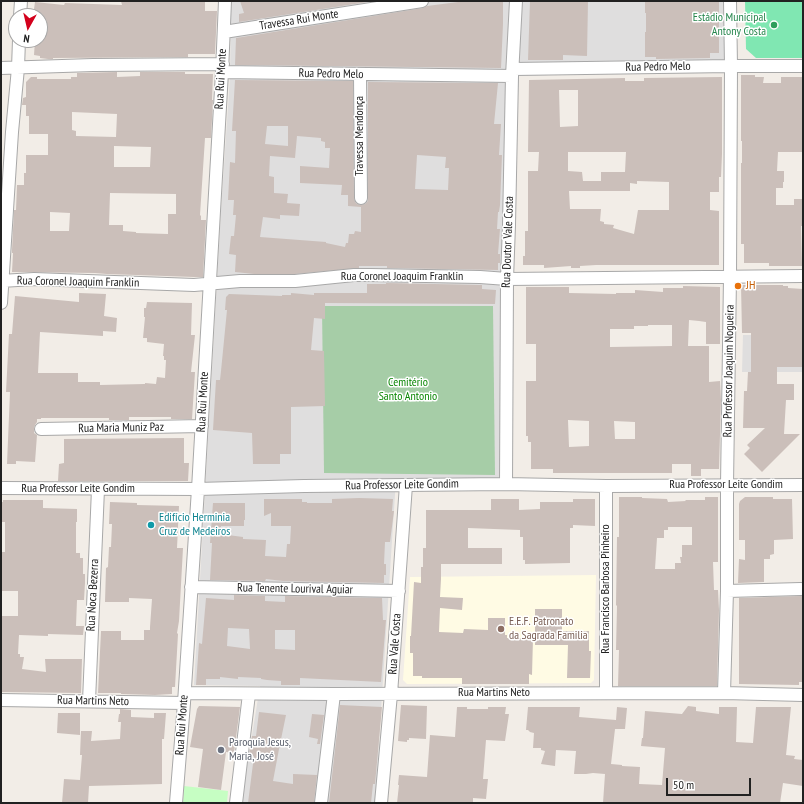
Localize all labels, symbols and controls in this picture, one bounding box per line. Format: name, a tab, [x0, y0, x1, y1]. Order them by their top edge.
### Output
street label: Travessa Rui Monte	[258, 7, 340, 33]
north arrow	[8, 8, 48, 48]
place label: Estádio Municipal Antony Costa	[693, 11, 766, 39]
marker: Estádio Municipal Antony Costa	[769, 20, 779, 30]
text: N	[23, 32, 30, 46]
street label: Rua Rui Monte	[212, 48, 230, 110]
street label: Rua Pedro Melo	[625, 59, 691, 75]
street label: Rua Pedro Melo	[298, 66, 364, 82]
street label: Travessa Mendonça	[353, 96, 367, 176]
street label: Rua Doutor Vale Costa	[499, 196, 517, 288]
street label: Rua Coronel Joaquim Franklin	[341, 270, 463, 284]
street label: Rua Coronel Joaquim Franklin	[17, 274, 139, 290]
place label: JH	[746, 279, 755, 293]
marker: JH	[733, 281, 743, 291]
street label: Rua Professor Joaquim Nogueira	[721, 305, 737, 437]
street label: Rua Rui Monte	[194, 371, 212, 433]
park label: Cemitério Santo Antonio	[379, 376, 437, 404]
street label: Rua Maria Muniz Paz	[78, 420, 164, 436]
street label: Rua Professor Leite Gondim	[345, 477, 459, 493]
street label: Rua Professor Leite Gondim	[669, 478, 783, 492]
street label: Rua Professor Leite Gondim	[21, 482, 135, 496]
place label: Edifício Herminia Cruz de Medeiros	[159, 511, 230, 539]
marker: Edifício Herminia Cruz de Medeiros	[146, 520, 156, 530]
street label: Rua Francisco Barbosa Pinheiro	[599, 524, 613, 654]
street label: Rua Noca Bezerra	[84, 558, 102, 632]
street label: Rua Tenente Lourival Aguiar	[237, 581, 353, 597]
street label: Rua Vale Costa	[386, 613, 404, 675]
place label: E.E.F. Patronato da Sagrada Familia	[509, 615, 588, 643]
marker: E.E.F. Patronato da Sagrada Familia	[496, 624, 506, 634]
street label: Rua Martins Neto	[458, 686, 530, 700]
street label: Rua Martins Neto	[57, 693, 129, 709]
street label: Rua Rui Monte	[173, 694, 191, 756]
place label: Paroquia Jesus, Maria, José	[229, 736, 291, 764]
marker: Paroquia Jesus, Maria, José	[216, 745, 226, 755]
scale bar	[668, 770, 753, 796]
text: 50 m	[673, 777, 694, 792]

